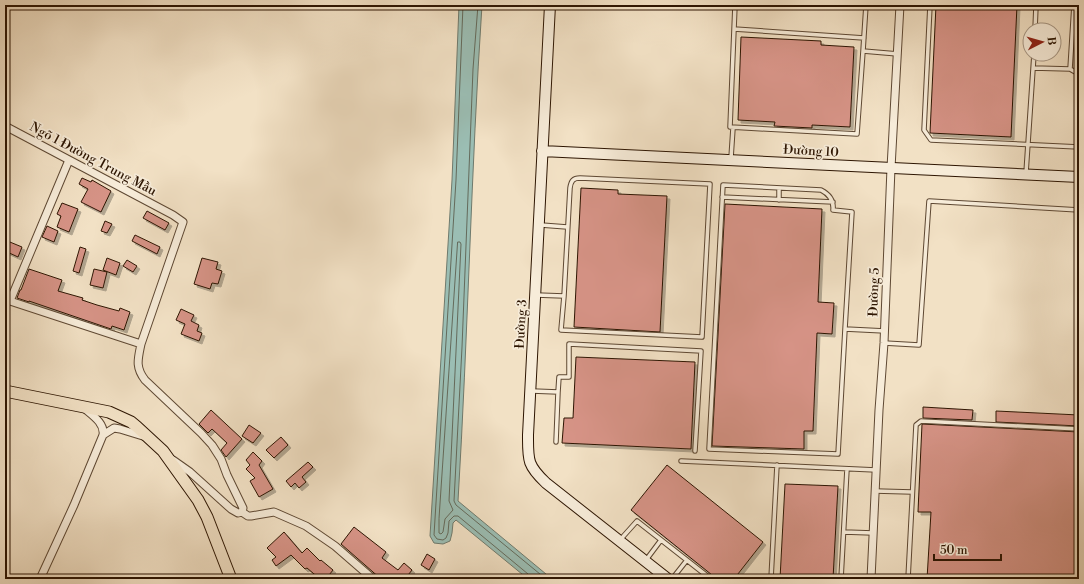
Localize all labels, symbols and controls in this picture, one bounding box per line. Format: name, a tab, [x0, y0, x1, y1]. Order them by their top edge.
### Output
north arrow	[1022, 22, 1062, 62]
text: B	[1044, 36, 1058, 46]
street label: Ngõ 1 Đường Trung Mầu	[27, 119, 160, 199]
street label: Đường 10	[783, 142, 840, 160]
street label: Đường 5	[865, 267, 883, 317]
street label: Đường 3	[512, 299, 530, 349]
scale bar	[934, 536, 1001, 562]
text: 50 m	[940, 543, 968, 558]

